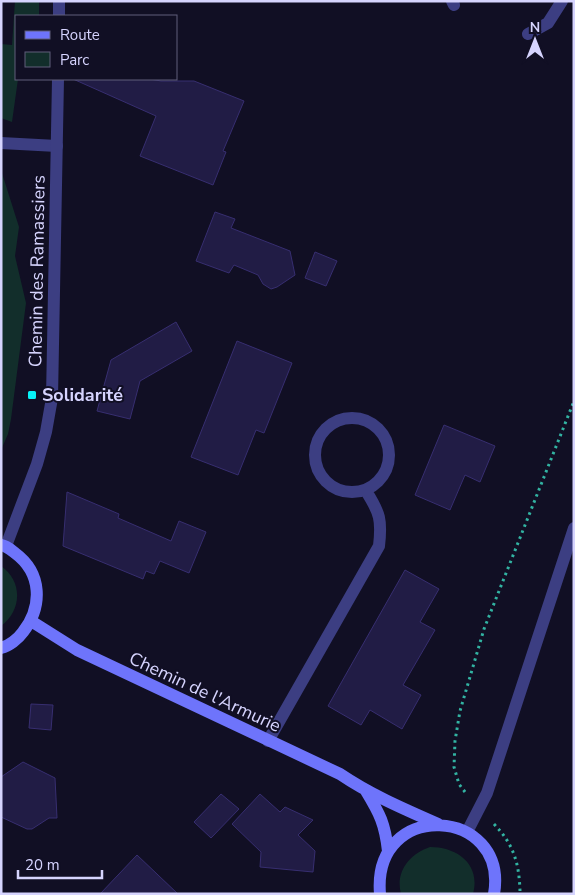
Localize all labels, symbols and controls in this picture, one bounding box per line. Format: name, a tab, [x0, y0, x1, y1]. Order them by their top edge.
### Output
legend	[15, 15, 178, 80]
north arrow	[510, 15, 560, 65]
text: N	[530, 18, 540, 37]
text: Route	[60, 25, 100, 45]
text: Parc	[60, 50, 89, 70]
street label: Chemin des Ramassiers	[23, 175, 51, 367]
place label: Solidarité	[42, 383, 123, 407]
marker: Solidarité	[26, 389, 38, 401]
street label: Chemin de l'Armurie	[125, 646, 285, 738]
scale bar	[18, 848, 101, 880]
text: 20 m	[25, 855, 60, 875]

